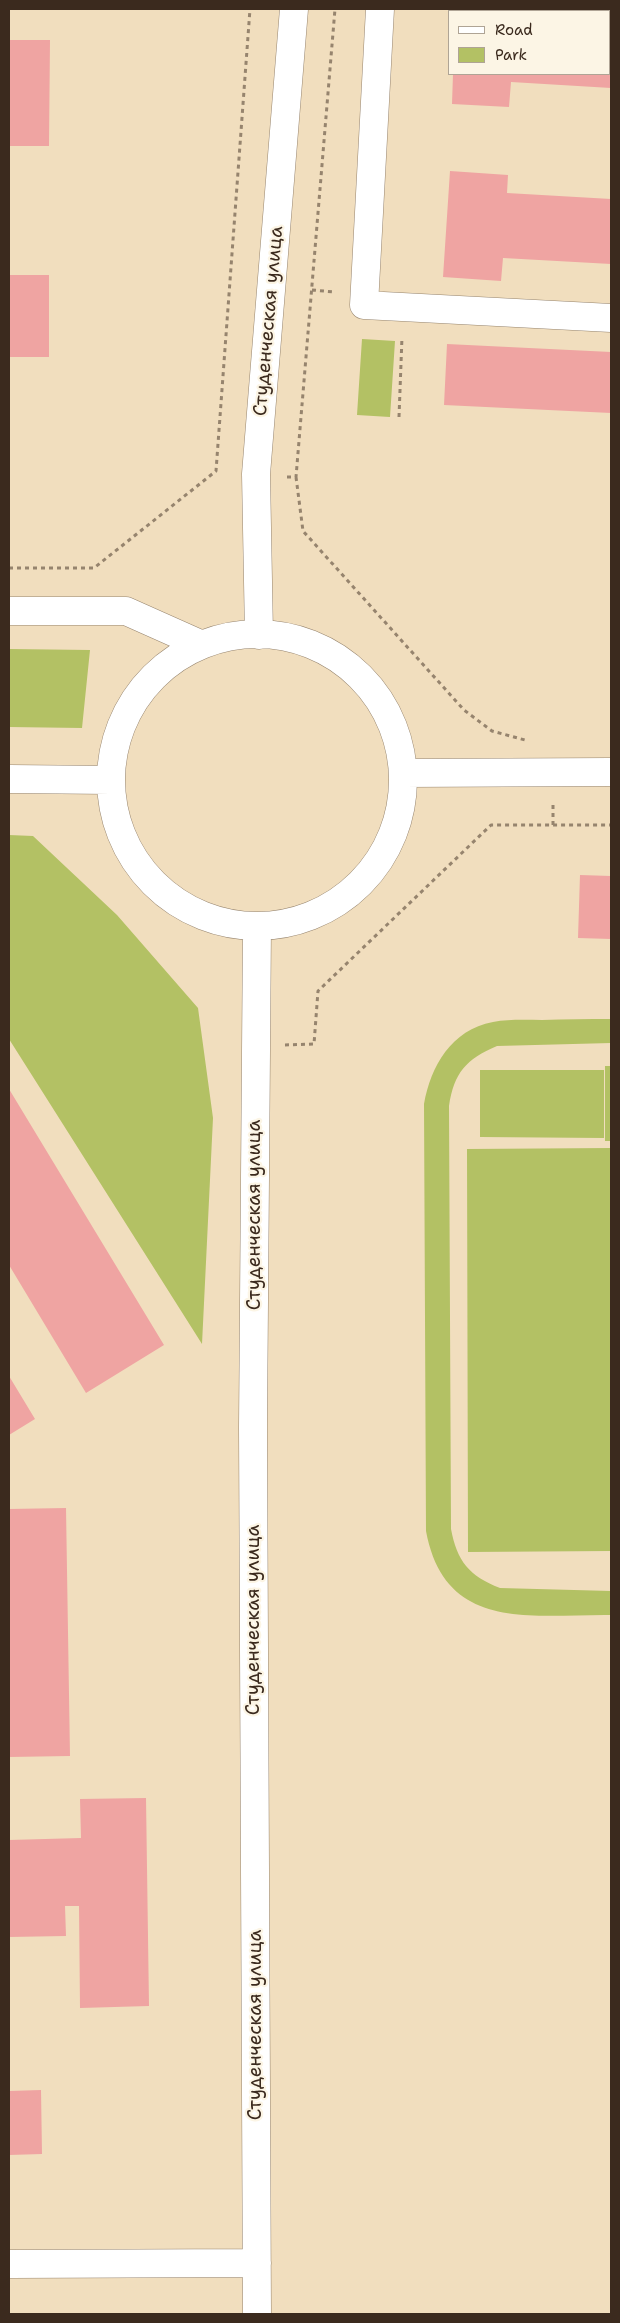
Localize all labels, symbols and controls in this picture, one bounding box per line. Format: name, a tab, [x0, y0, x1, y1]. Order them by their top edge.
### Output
legend	[448, 10, 610, 75]
text: Road	[495, 20, 533, 40]
text: Park	[495, 45, 527, 65]
street label: Студенческая улица	[249, 225, 289, 417]
street label: Студенческая улица	[244, 1120, 266, 1310]
street label: Студенческая улица	[243, 1525, 265, 1715]
street label: Студенческая улица	[245, 1930, 267, 2120]

